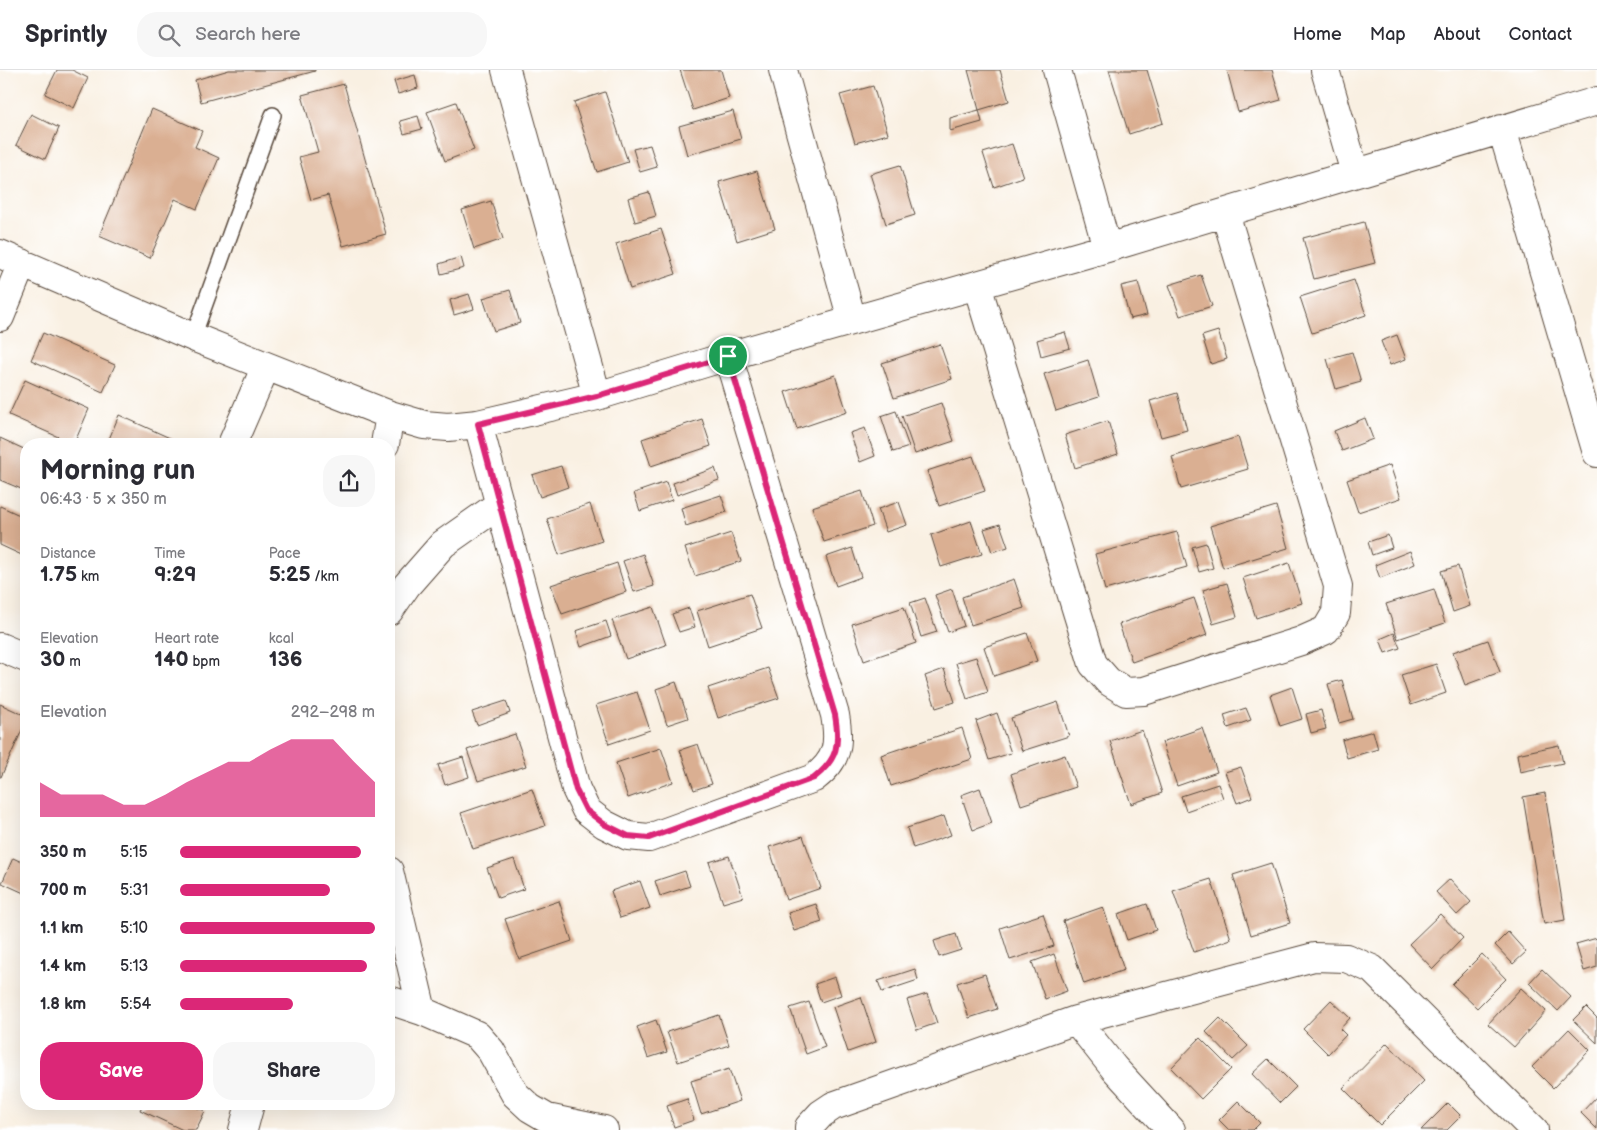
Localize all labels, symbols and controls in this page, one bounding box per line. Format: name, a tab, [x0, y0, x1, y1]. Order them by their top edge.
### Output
search box	[137, 12, 487, 57]
text: Sprintly	[25, 20, 107, 49]
icon: search	[155, 21, 183, 49]
text: Search here	[195, 23, 301, 46]
text: Home	[1293, 24, 1342, 45]
text: Map	[1370, 24, 1406, 45]
text: About	[1434, 24, 1481, 45]
text: Contact	[1509, 24, 1572, 45]
pin	[707, 335, 749, 377]
icon: arrive	[714, 342, 742, 370]
text: Morning run	[40, 454, 195, 487]
button: share	[323, 455, 375, 507]
text: 06:43 · 5 × 350 m	[40, 490, 167, 509]
text: Distance	[40, 545, 96, 562]
text: Time	[154, 545, 185, 562]
text: Pace	[269, 545, 301, 562]
text: 1.75	[40, 562, 77, 587]
text: 9:29	[154, 562, 197, 587]
text: 5:25	[269, 562, 311, 587]
text: km	[77, 568, 99, 585]
text: /km	[311, 568, 339, 585]
text: Elevation	[40, 630, 98, 647]
text: Heart rate	[154, 630, 219, 647]
text: kcal	[269, 630, 294, 647]
text: 30	[40, 647, 65, 672]
text: 140	[154, 647, 189, 672]
text: 136	[269, 647, 303, 672]
text: m	[65, 653, 81, 670]
text: bpm	[189, 653, 220, 670]
text: Elevation	[40, 703, 107, 722]
text: 292–298 m	[291, 703, 375, 722]
text: 350 m	[40, 843, 87, 862]
text: 5:15	[120, 843, 148, 862]
text: 700 m	[40, 881, 87, 900]
text: 5:31	[120, 881, 148, 900]
text: 1.1 km	[40, 919, 83, 938]
text: 5:10	[120, 919, 148, 938]
text: 1.4 km	[40, 957, 86, 976]
text: 5:13	[120, 957, 148, 976]
text: 1.8 km	[40, 995, 86, 1014]
text: 5:54	[120, 995, 151, 1014]
button: Save	[40, 1042, 203, 1100]
button: Share	[213, 1042, 375, 1100]

